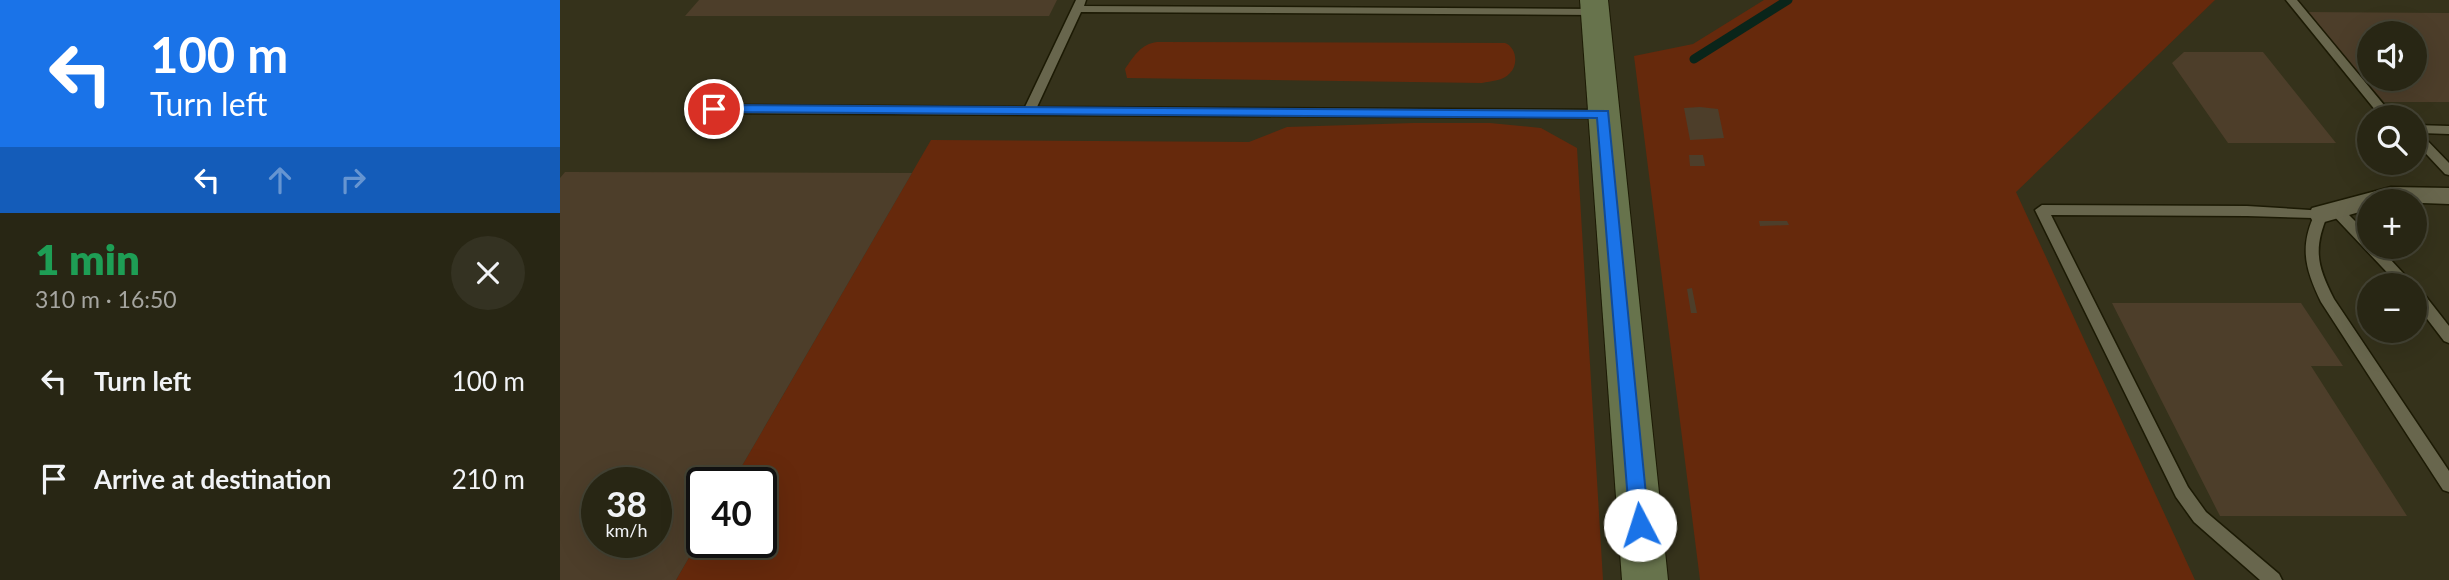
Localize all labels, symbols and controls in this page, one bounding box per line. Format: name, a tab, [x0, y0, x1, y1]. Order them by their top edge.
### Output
map controls	[2357, 21, 2427, 343]
button: sound	[2357, 21, 2427, 91]
text: 100 m	[150, 25, 288, 83]
icon: left	[35, 28, 126, 119]
pin	[684, 79, 744, 139]
text: Turn left	[150, 84, 267, 123]
icon: arrive	[695, 90, 733, 128]
button: search	[2357, 105, 2427, 175]
icon: left	[188, 161, 226, 199]
icon: ahead	[261, 161, 299, 199]
icon: right	[334, 161, 372, 199]
button: +	[2357, 189, 2427, 259]
text: 1 min	[35, 234, 140, 284]
button: close	[451, 236, 525, 310]
button: −	[2357, 273, 2427, 343]
text: 310 m · 16:50	[35, 285, 177, 313]
icon: left	[35, 362, 73, 400]
text: Turn left	[94, 365, 191, 397]
text: 100 m	[452, 365, 525, 397]
icon: arrive	[35, 460, 73, 498]
text: Arrive at destination	[94, 463, 331, 495]
text: 210 m	[452, 463, 525, 495]
speed limit sign: 40	[686, 467, 777, 558]
text: 38	[606, 482, 647, 524]
position arrow	[1603, 488, 1677, 562]
text: km/h	[605, 519, 648, 541]

